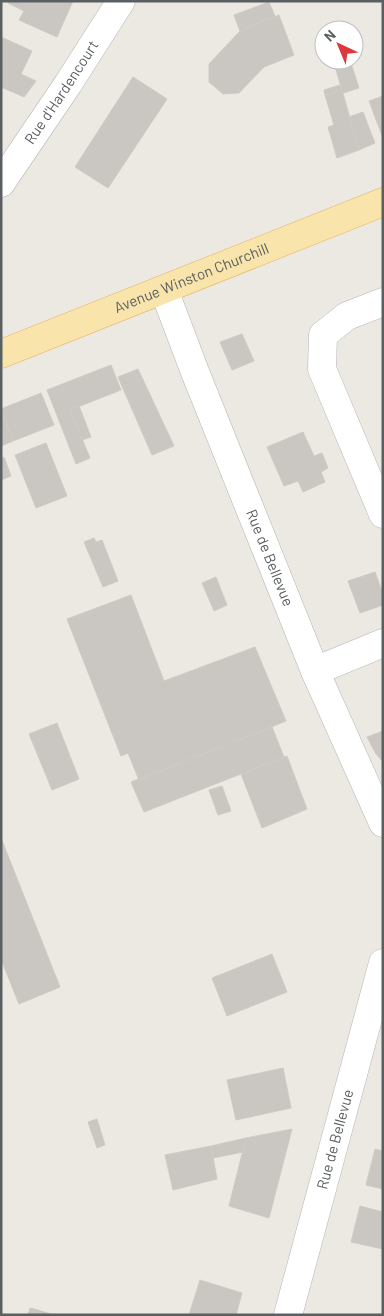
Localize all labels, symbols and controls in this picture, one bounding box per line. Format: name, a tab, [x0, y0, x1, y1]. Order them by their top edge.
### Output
north arrow	[314, 20, 364, 70]
text: N	[320, 26, 339, 45]
street label: Rue d'Hardencourt	[20, 37, 102, 147]
street label: Avenue Winston Churchill	[111, 238, 271, 316]
street label: Rue de Bellevue	[243, 507, 298, 609]
street label: Rue de Bellevue	[312, 1087, 357, 1191]

